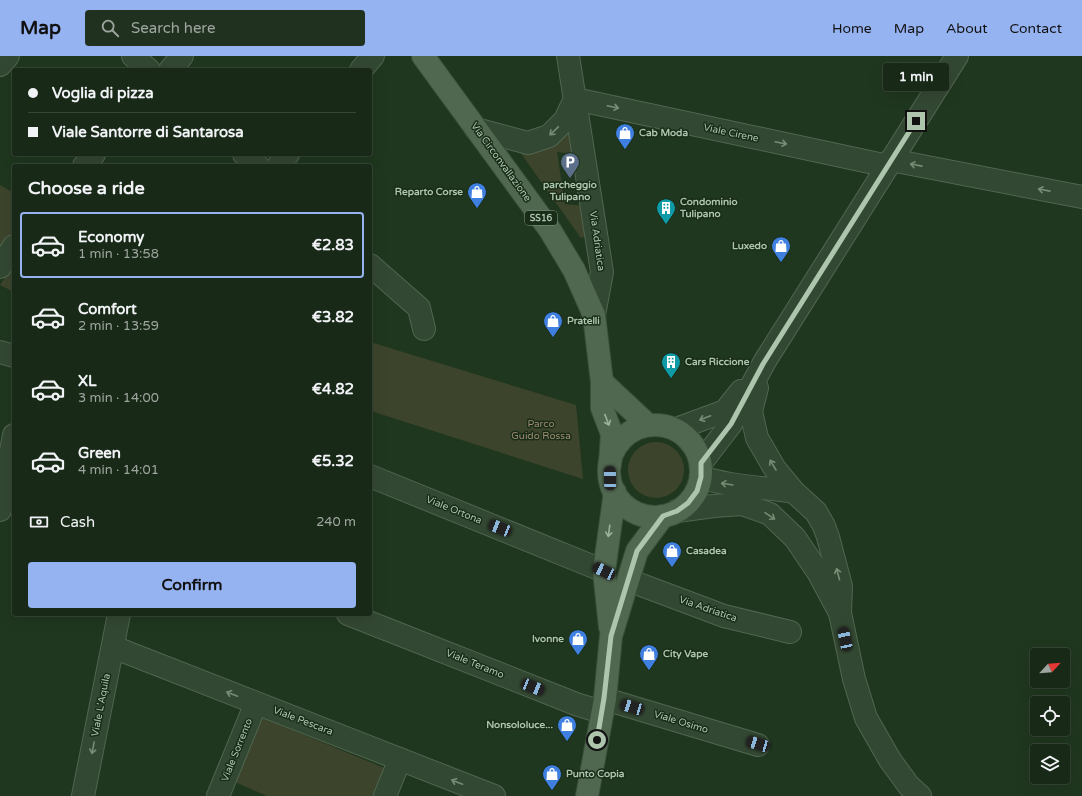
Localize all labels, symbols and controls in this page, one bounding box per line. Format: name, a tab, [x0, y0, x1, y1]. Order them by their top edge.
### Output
search box	[85, 10, 365, 46]
text: Map	[20, 17, 61, 39]
icon: search	[99, 17, 121, 39]
text: Search here	[131, 19, 215, 37]
text: Home	[832, 20, 872, 37]
text: Map	[894, 20, 924, 37]
text: About	[946, 20, 988, 37]
text: Contact	[1010, 20, 1062, 37]
callout: 1 min	[883, 63, 949, 91]
text: 1 min	[899, 69, 933, 85]
text: Voglia di pizza	[52, 84, 154, 102]
one-way arrow	[606, 104, 619, 112]
route end	[907, 112, 925, 130]
street label: Via Circonvallazione	[468, 120, 534, 204]
street label: Viale Cirene	[702, 121, 760, 145]
shop icon: Cab Moda	[614, 122, 636, 150]
text: Viale Santorre di Santarosa	[52, 123, 244, 141]
one-way arrow	[549, 126, 559, 136]
place label: Cab Moda	[639, 127, 688, 139]
one-way arrow	[774, 140, 787, 148]
parking icon: parcheggio Tulipano	[559, 151, 581, 179]
one-way arrow	[910, 161, 923, 169]
text: Choose a ride	[28, 177, 145, 199]
place label: parcheggio Tulipano	[543, 179, 597, 203]
shop icon: Reparto Corse	[466, 181, 488, 209]
place label: Reparto Corse	[395, 186, 463, 198]
one-way arrow	[1038, 186, 1051, 194]
place label: Condominio Tulipano	[679, 196, 738, 220]
building icon: Condominio Tulipano	[655, 197, 677, 225]
street label: Via Adriatica	[587, 210, 607, 272]
road number: SS16	[525, 211, 557, 225]
icon: car	[30, 227, 66, 263]
text: Economy	[78, 228, 144, 246]
shop icon: Luxedo	[770, 235, 792, 263]
text: €2.83	[312, 236, 354, 254]
place label: Luxedo	[732, 240, 767, 252]
text: 1 min · 13:58	[78, 246, 159, 262]
icon: car	[30, 299, 66, 335]
text: Comfort	[78, 300, 137, 318]
text: €3.82	[312, 308, 354, 326]
shop icon: Pratelli	[542, 310, 564, 338]
place label: Pratelli	[567, 315, 600, 327]
text: 2 min · 13:59	[78, 318, 159, 334]
building icon: Cars Riccione	[660, 351, 682, 379]
place label: Cars Riccione	[685, 356, 750, 368]
icon: car	[30, 371, 66, 407]
text: XL	[78, 372, 97, 390]
text: €4.82	[312, 380, 354, 398]
text: 3 min · 14:00	[78, 390, 159, 406]
one-way arrow	[603, 414, 611, 426]
one-way arrow	[700, 415, 712, 422]
park label: Parco Guido Rossa	[511, 418, 571, 442]
icon: car	[30, 443, 66, 479]
text: Green	[78, 444, 121, 462]
text: €5.32	[312, 452, 354, 470]
one-way arrow	[768, 459, 776, 471]
text: 4 min · 14:01	[78, 462, 159, 478]
car	[604, 466, 616, 490]
one-way arrow	[721, 480, 734, 488]
street label: Viale Ortona	[424, 493, 484, 527]
icon: cash	[28, 511, 50, 533]
one-way arrow	[765, 512, 776, 520]
text: Cash	[60, 513, 95, 531]
text: 240 m	[316, 514, 356, 530]
car	[487, 518, 513, 538]
one-way arrow	[605, 524, 613, 537]
shop icon: Casadea	[661, 540, 683, 568]
place label: Casadea	[686, 545, 727, 557]
car	[591, 560, 617, 582]
button: Confirm	[28, 562, 356, 608]
one-way arrow	[834, 568, 841, 581]
street label: Via Adriatica	[678, 594, 738, 624]
car	[837, 626, 853, 652]
shop icon: Ivonne	[567, 628, 589, 656]
place label: Ivonne	[532, 633, 564, 645]
shop icon: City Vape	[638, 643, 660, 671]
street label: Viale Teramo	[444, 647, 506, 681]
place label: City Vape	[663, 648, 708, 660]
north arrow	[1030, 648, 1070, 688]
map controls	[1030, 648, 1070, 784]
street label: Viale L'Aquila	[89, 672, 113, 738]
car	[520, 677, 546, 697]
one-way arrow	[226, 689, 238, 697]
button: locate	[1030, 696, 1070, 736]
car	[619, 698, 645, 716]
street label: Viale Pescara	[271, 704, 335, 738]
street label: Viale Osimo	[652, 708, 710, 736]
shop icon: Nonsololuce...	[556, 714, 578, 742]
street label: Viale Sorrento	[219, 717, 255, 783]
place label: Nonsololuce...	[486, 719, 553, 731]
route start	[588, 731, 606, 749]
car	[745, 735, 771, 753]
one-way arrow	[88, 742, 96, 755]
button: layers	[1030, 744, 1070, 784]
shop icon: Punto Copia	[541, 763, 563, 791]
place label: Punto Copia	[566, 768, 625, 780]
one-way arrow	[452, 777, 464, 785]

